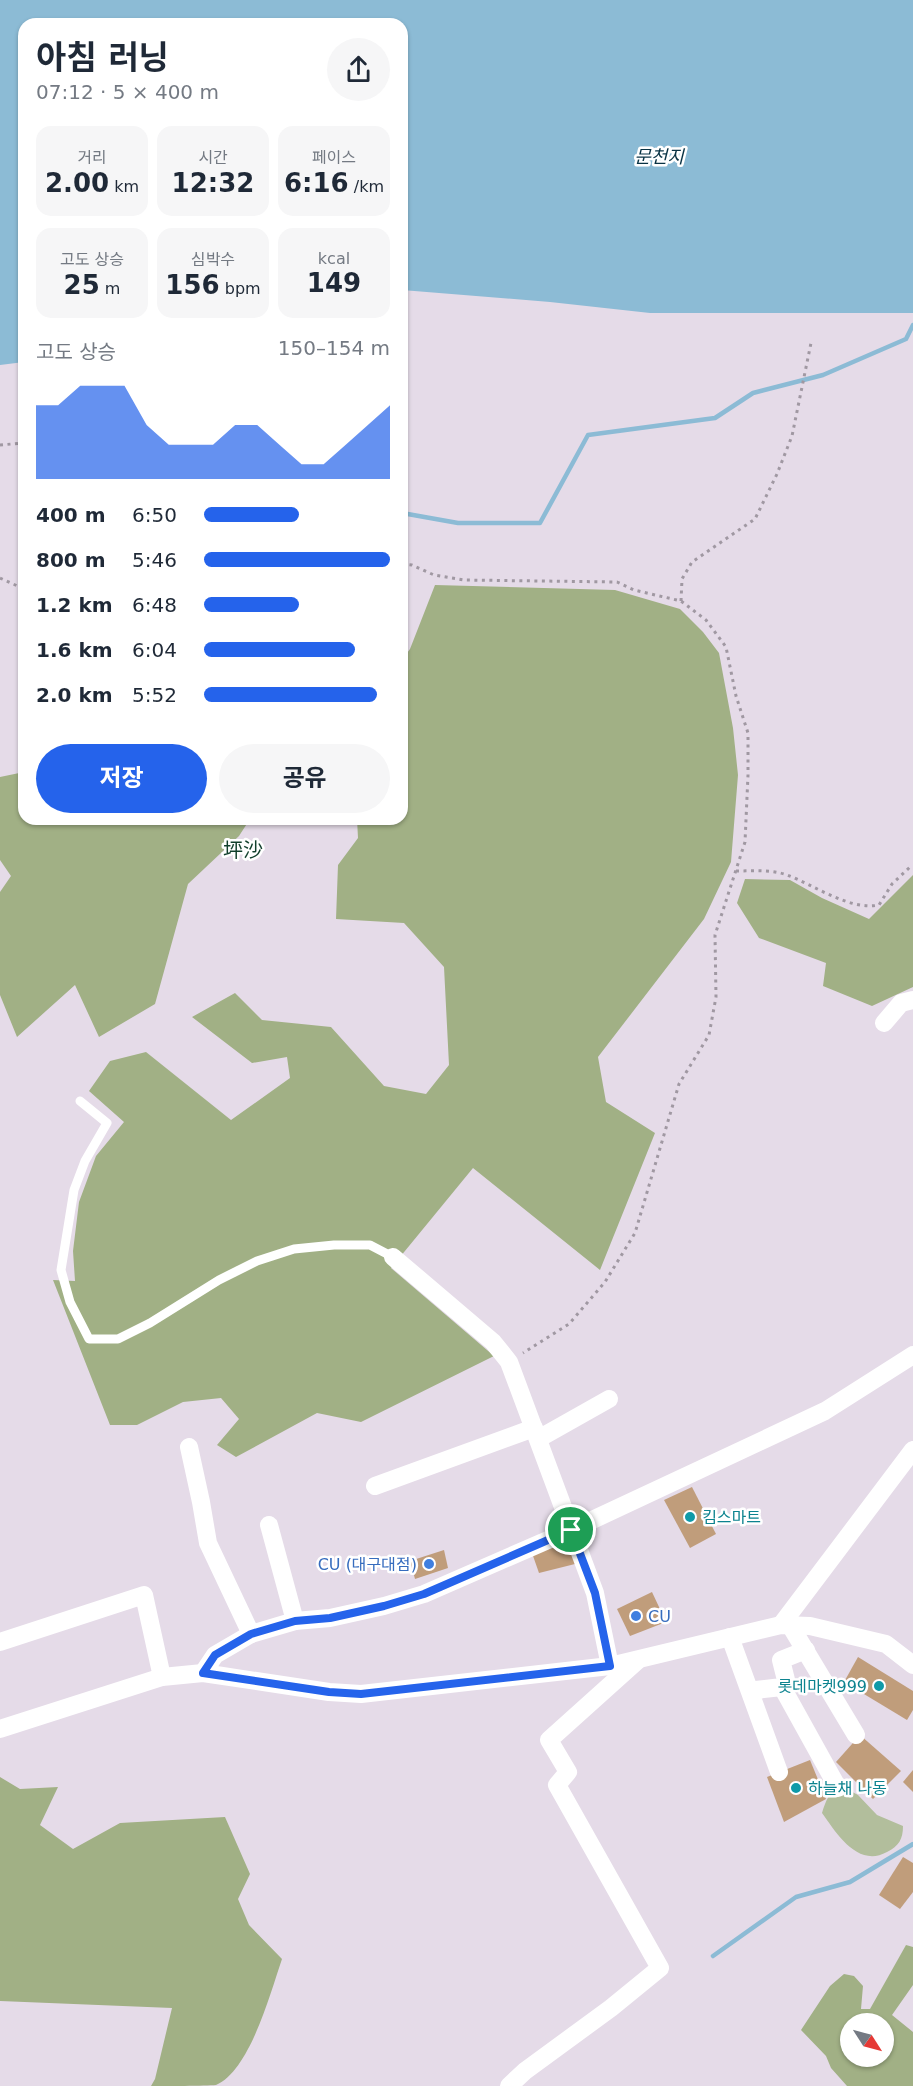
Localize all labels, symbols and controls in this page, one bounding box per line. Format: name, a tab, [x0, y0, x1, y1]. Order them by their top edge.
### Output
text: 아침 러닝	[36, 38, 169, 77]
button: share	[327, 38, 390, 101]
text: 07:12 · 5 × 400 m	[36, 80, 219, 104]
water label: 문천지	[634, 146, 685, 167]
text: 거리	[77, 148, 107, 167]
text: 시간	[198, 148, 228, 167]
text: 페이스	[312, 148, 356, 167]
text: 2.00	[45, 168, 109, 198]
text: 12:32	[172, 168, 254, 198]
text: 6:16	[284, 168, 349, 198]
text: km	[109, 177, 139, 196]
text: /km	[349, 177, 384, 196]
text: kcal	[318, 249, 350, 268]
text: 고도 상승	[60, 250, 124, 269]
text: 심박수	[191, 250, 235, 269]
text: 149	[307, 268, 361, 298]
text: 25	[64, 270, 100, 300]
text: 156	[165, 270, 220, 300]
text: m	[100, 279, 120, 298]
text: bpm	[220, 279, 261, 298]
text: 150–154 m	[278, 336, 390, 360]
text: 고도 상승	[36, 340, 116, 364]
text: 400 m	[36, 503, 106, 527]
text: 6:50	[132, 503, 177, 527]
text: 800 m	[36, 548, 106, 572]
text: 5:46	[132, 548, 177, 572]
text: 1.2 km	[36, 593, 113, 617]
text: 6:48	[132, 593, 177, 617]
text: 1.6 km	[36, 638, 113, 662]
text: 6:04	[132, 638, 177, 662]
text: 2.0 km	[36, 683, 113, 707]
text: 5:52	[132, 683, 177, 707]
button: 저장	[36, 744, 207, 813]
button: 공유	[219, 744, 390, 813]
district label: 坪沙	[223, 838, 263, 862]
pin	[545, 1504, 596, 1555]
place label: 킴스마트	[702, 1508, 761, 1527]
marker: 킴스마트	[683, 1510, 697, 1524]
icon: arrive	[554, 1513, 587, 1546]
place label: CU (대구대점)	[318, 1555, 417, 1574]
marker: CU (대구대점)	[422, 1557, 436, 1571]
place label: CU	[648, 1607, 671, 1626]
marker: CU	[629, 1609, 643, 1623]
place label: 롯데마켓999	[778, 1677, 867, 1696]
marker: 롯데마켓999	[872, 1679, 886, 1693]
place label: 하늘채 나동	[808, 1779, 887, 1798]
marker: 하늘채 나동	[789, 1781, 803, 1795]
north arrow	[840, 2013, 894, 2067]
map controls	[840, 2013, 894, 2067]

